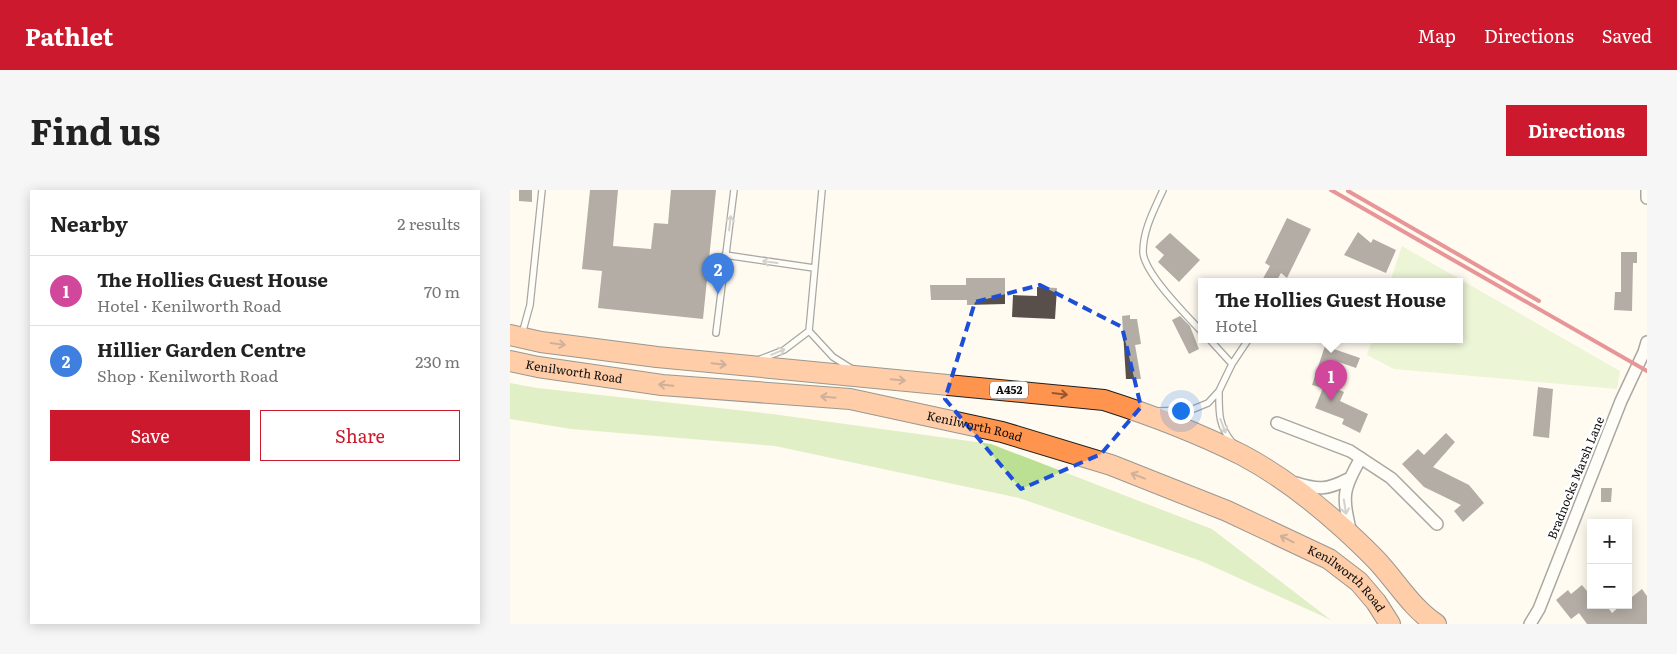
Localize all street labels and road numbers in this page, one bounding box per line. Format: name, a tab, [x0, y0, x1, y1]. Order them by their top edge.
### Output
street label: Kenilworth Road	[524, 355, 624, 387]
road number: A452	[990, 382, 1028, 398]
street label: Kenilworth Road	[925, 406, 1026, 446]
street label: Bradnocks Marsh Lane	[1542, 414, 1608, 542]
street label: Kenilworth Road	[1304, 540, 1390, 616]

